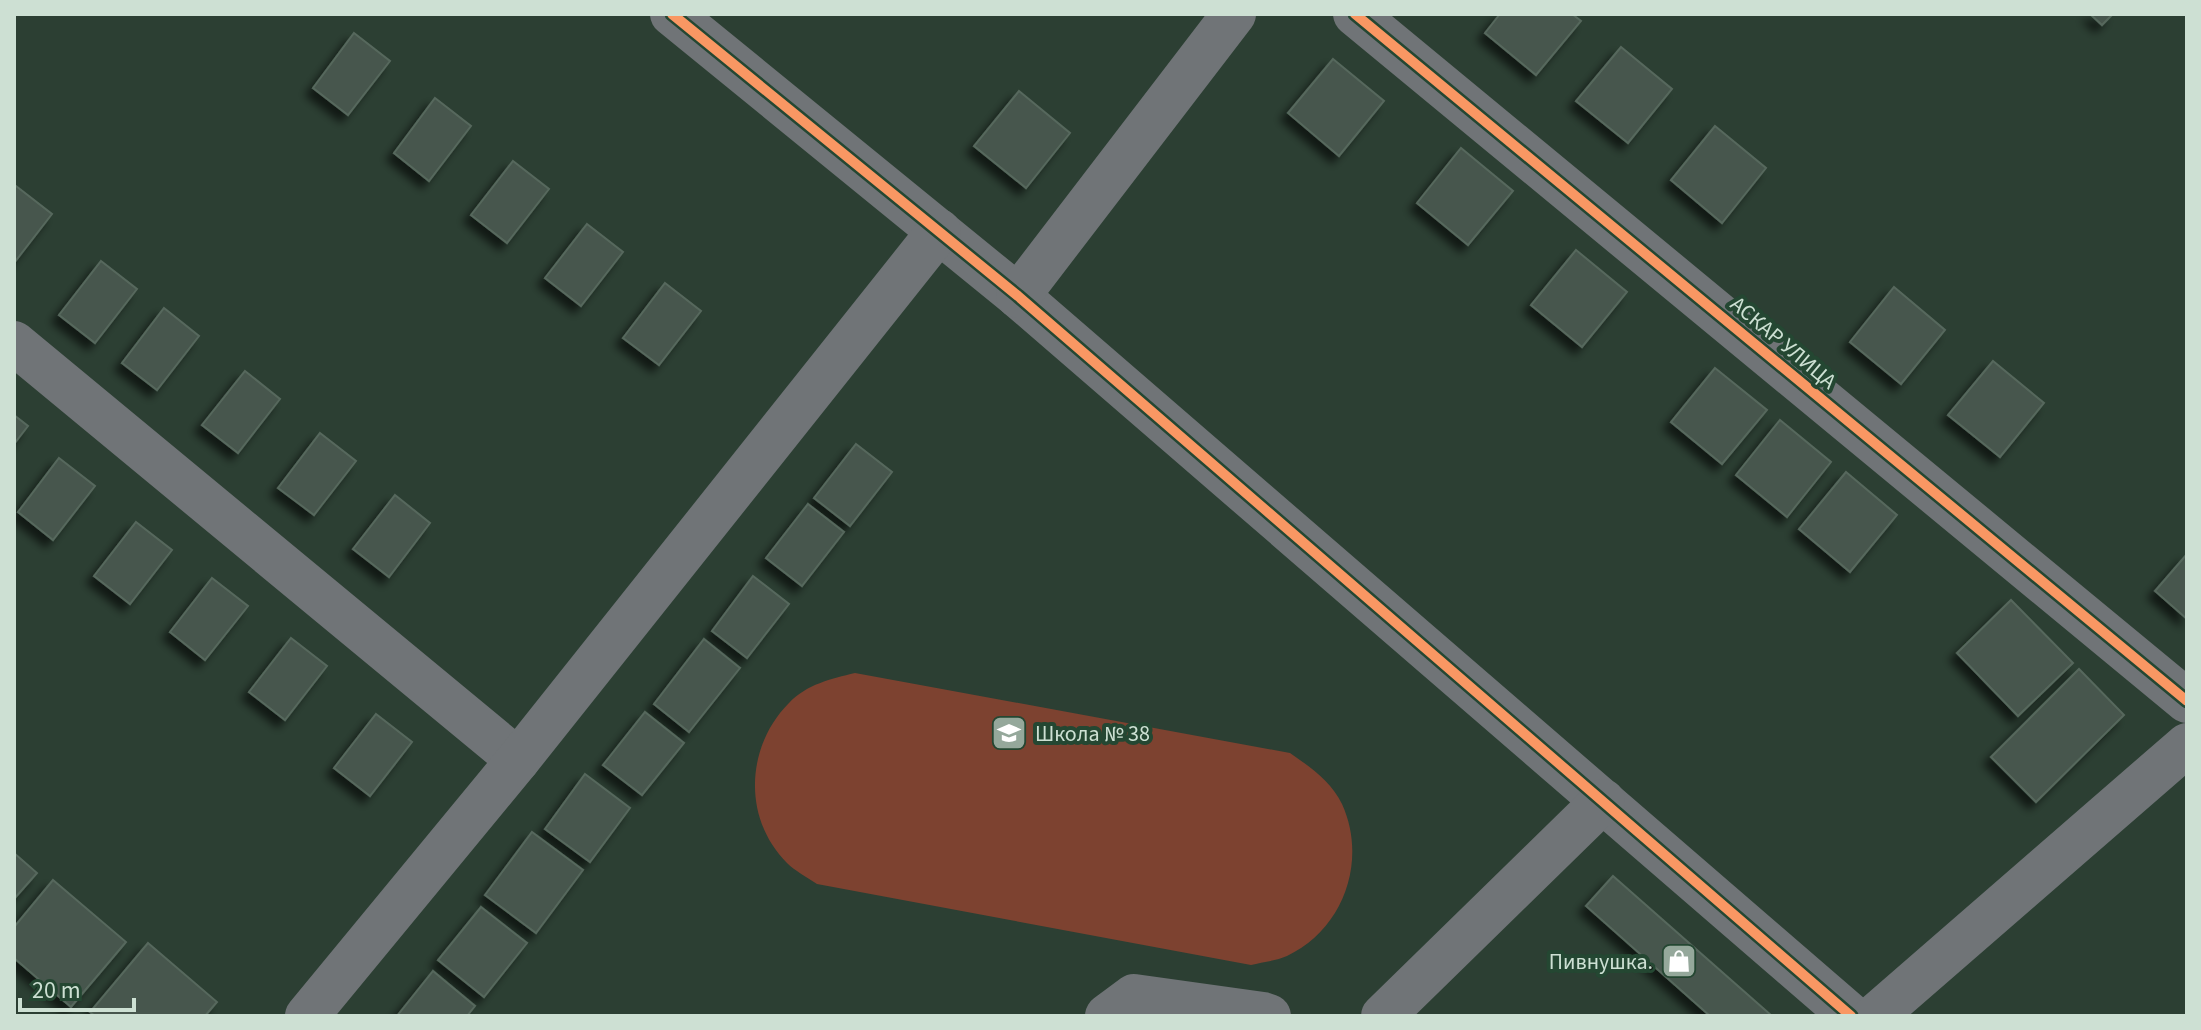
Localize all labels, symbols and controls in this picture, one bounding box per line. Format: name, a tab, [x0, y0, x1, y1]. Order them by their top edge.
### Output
street label: АСКАР УЛИЦА	[1723, 289, 1844, 397]
school or university icon: Школа № 38	[990, 714, 1028, 752]
place label: Школа № 38	[1035, 718, 1150, 750]
shop icon: Пивнушка.	[1660, 942, 1698, 980]
place label: Пивнушка.	[1549, 946, 1653, 978]
scale bar	[20, 962, 134, 1012]
text: 20 m	[32, 973, 81, 1008]

